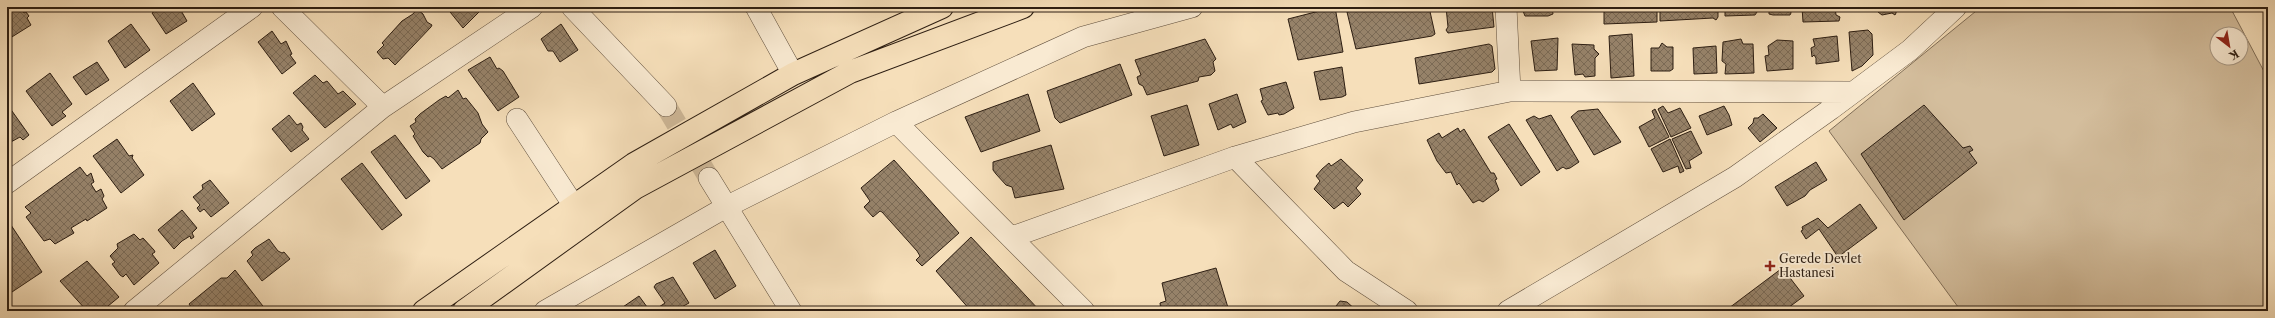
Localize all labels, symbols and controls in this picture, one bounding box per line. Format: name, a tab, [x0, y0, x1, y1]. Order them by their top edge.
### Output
north arrow	[2209, 26, 2249, 66]
text: K	[2226, 46, 2242, 63]
place label: Gerede Devlet Hastanesi	[1779, 251, 1862, 280]
marker: Gerede Devlet Hastanesi	[1764, 260, 1776, 272]

